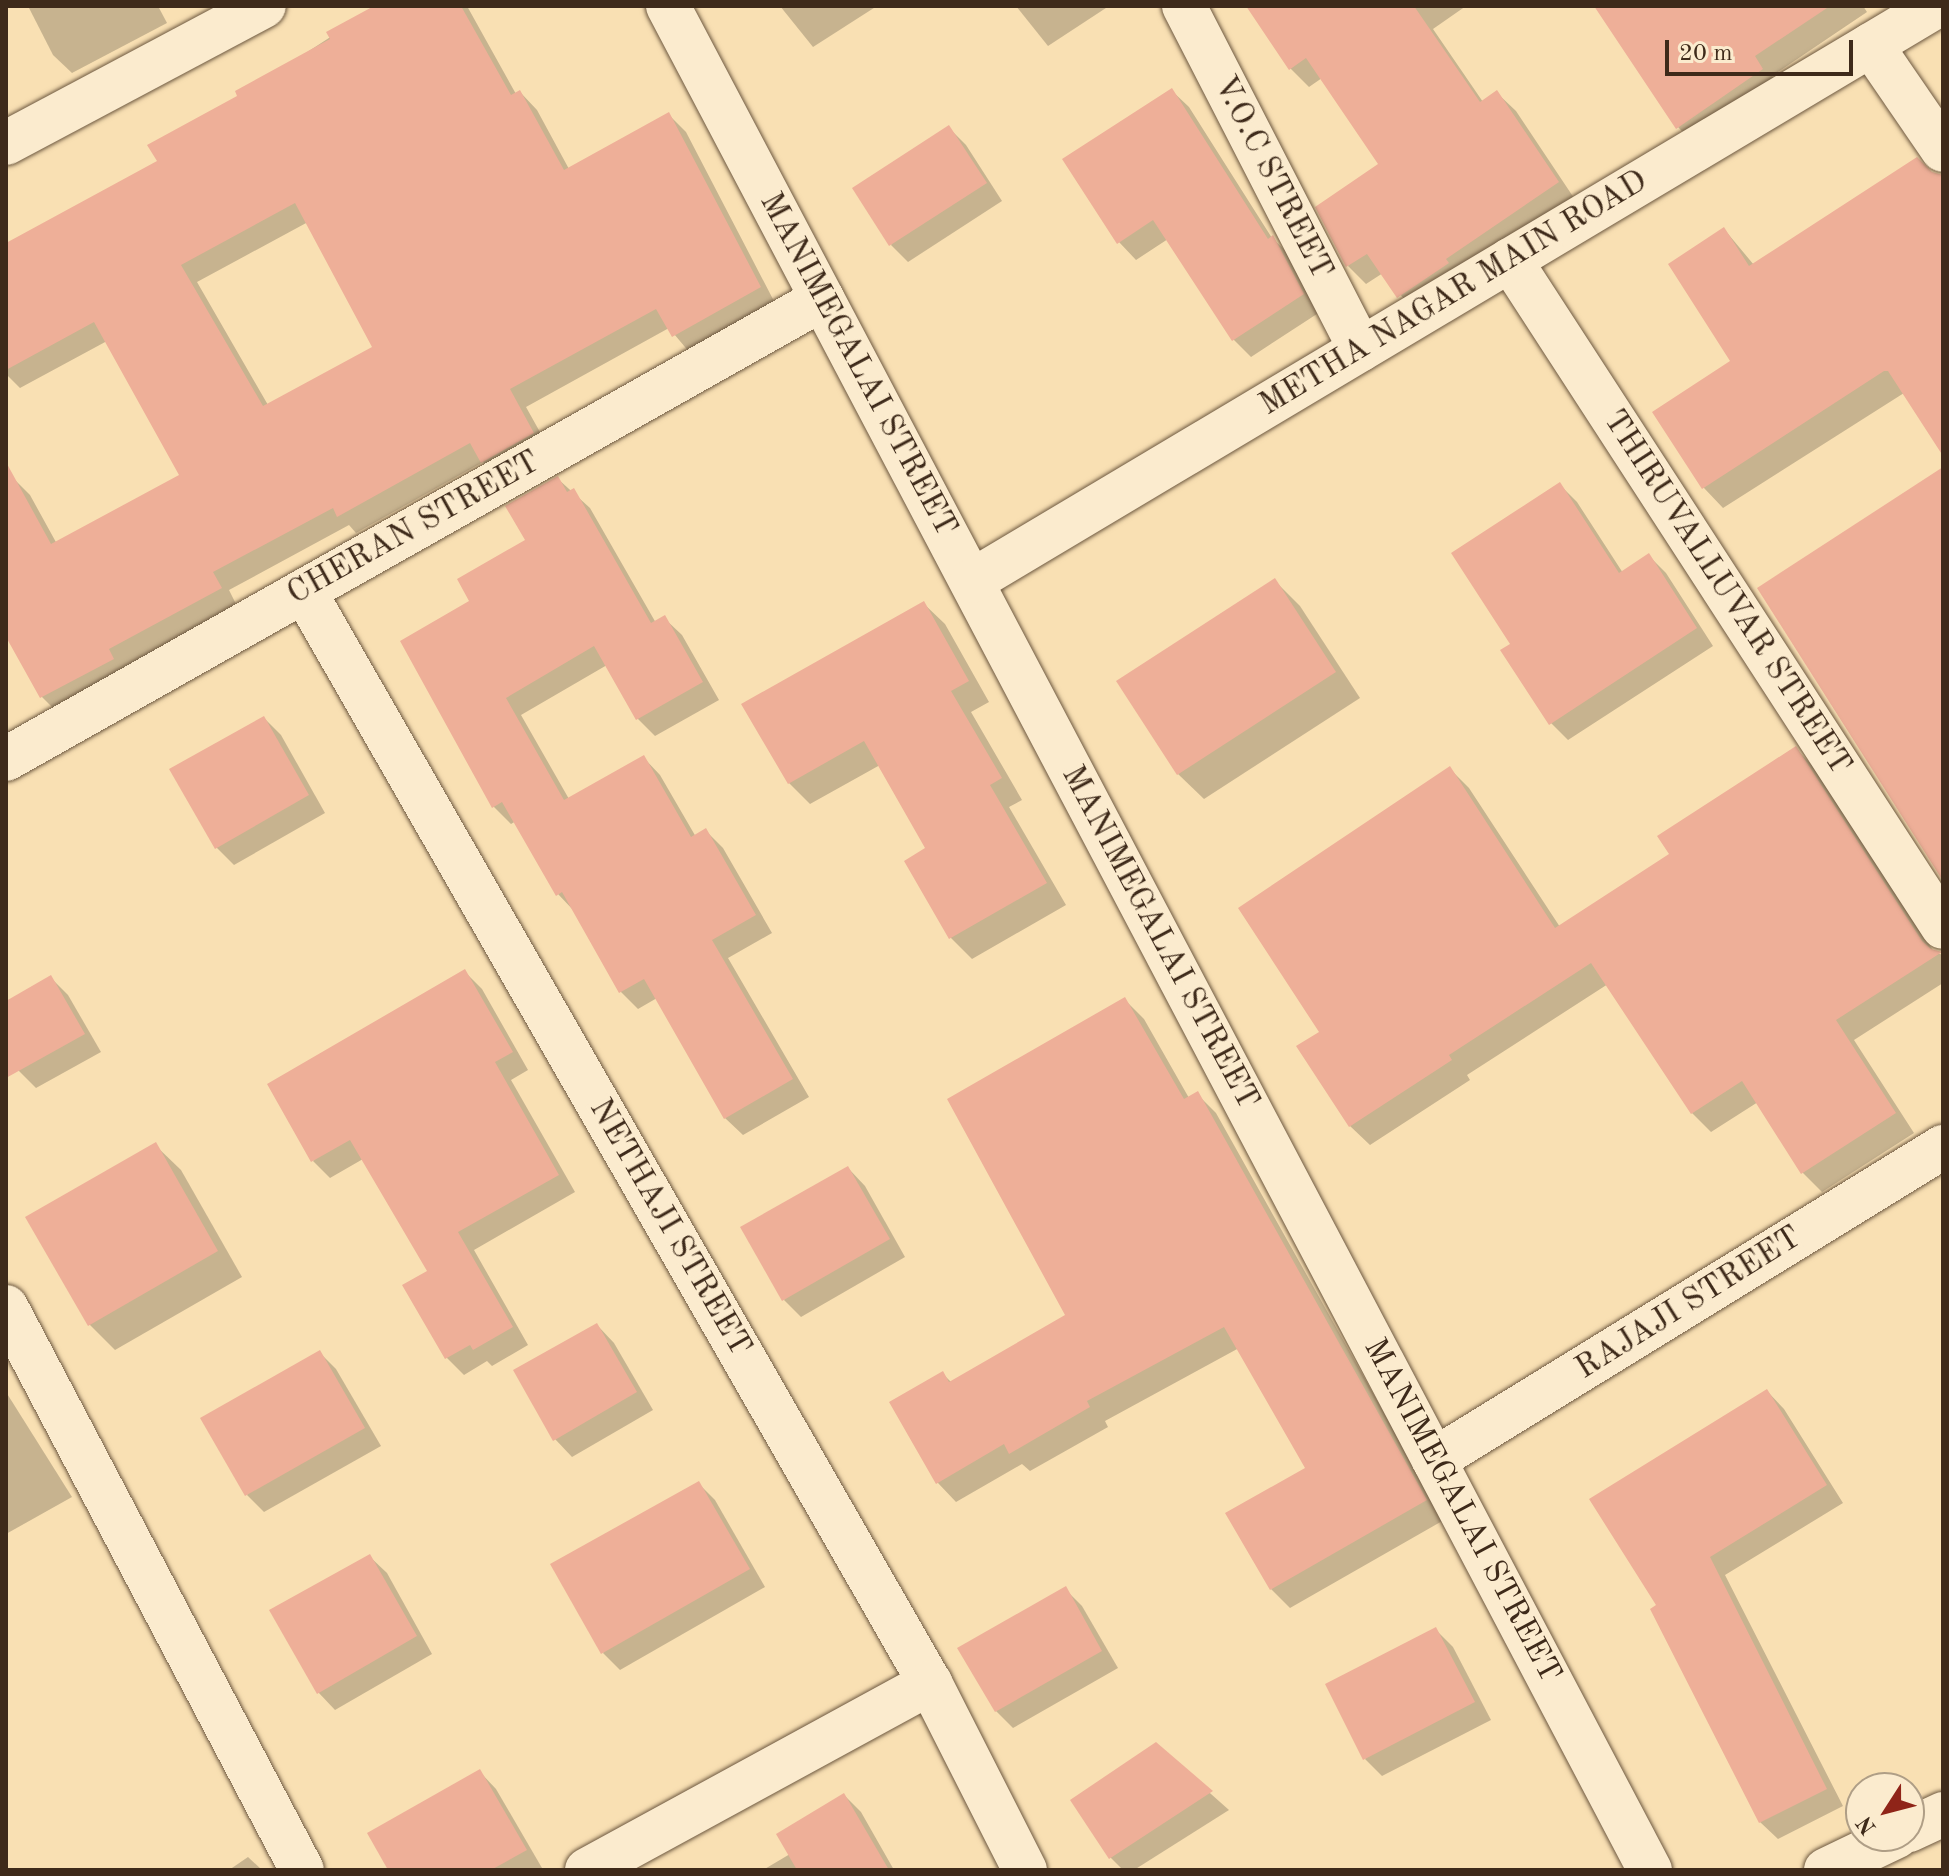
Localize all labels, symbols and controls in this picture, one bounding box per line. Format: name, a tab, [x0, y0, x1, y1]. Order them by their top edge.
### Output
scale bar	[1669, 24, 1857, 74]
text: 20 m	[1679, 42, 1733, 66]
street label: V.O.C STREET	[1204, 70, 1340, 286]
street label: METHA NAGAR MAIN ROAD	[1253, 163, 1655, 425]
street label: MANIMEGALAI STREET	[750, 186, 964, 544]
street label: THIRUVALLUVAR STREET	[1594, 404, 1858, 782]
street label: CHERAN STREET	[281, 444, 547, 614]
street label: MANIMEGALAI STREET	[1052, 759, 1266, 1117]
street label: NETHAJI STREET	[580, 1093, 758, 1363]
street label: RAJAJI STREET	[1569, 1219, 1809, 1389]
street label: MANIMEGALAI STREET	[1354, 1332, 1568, 1690]
north arrow	[1845, 1772, 1925, 1852]
text: N	[1853, 1812, 1881, 1838]

